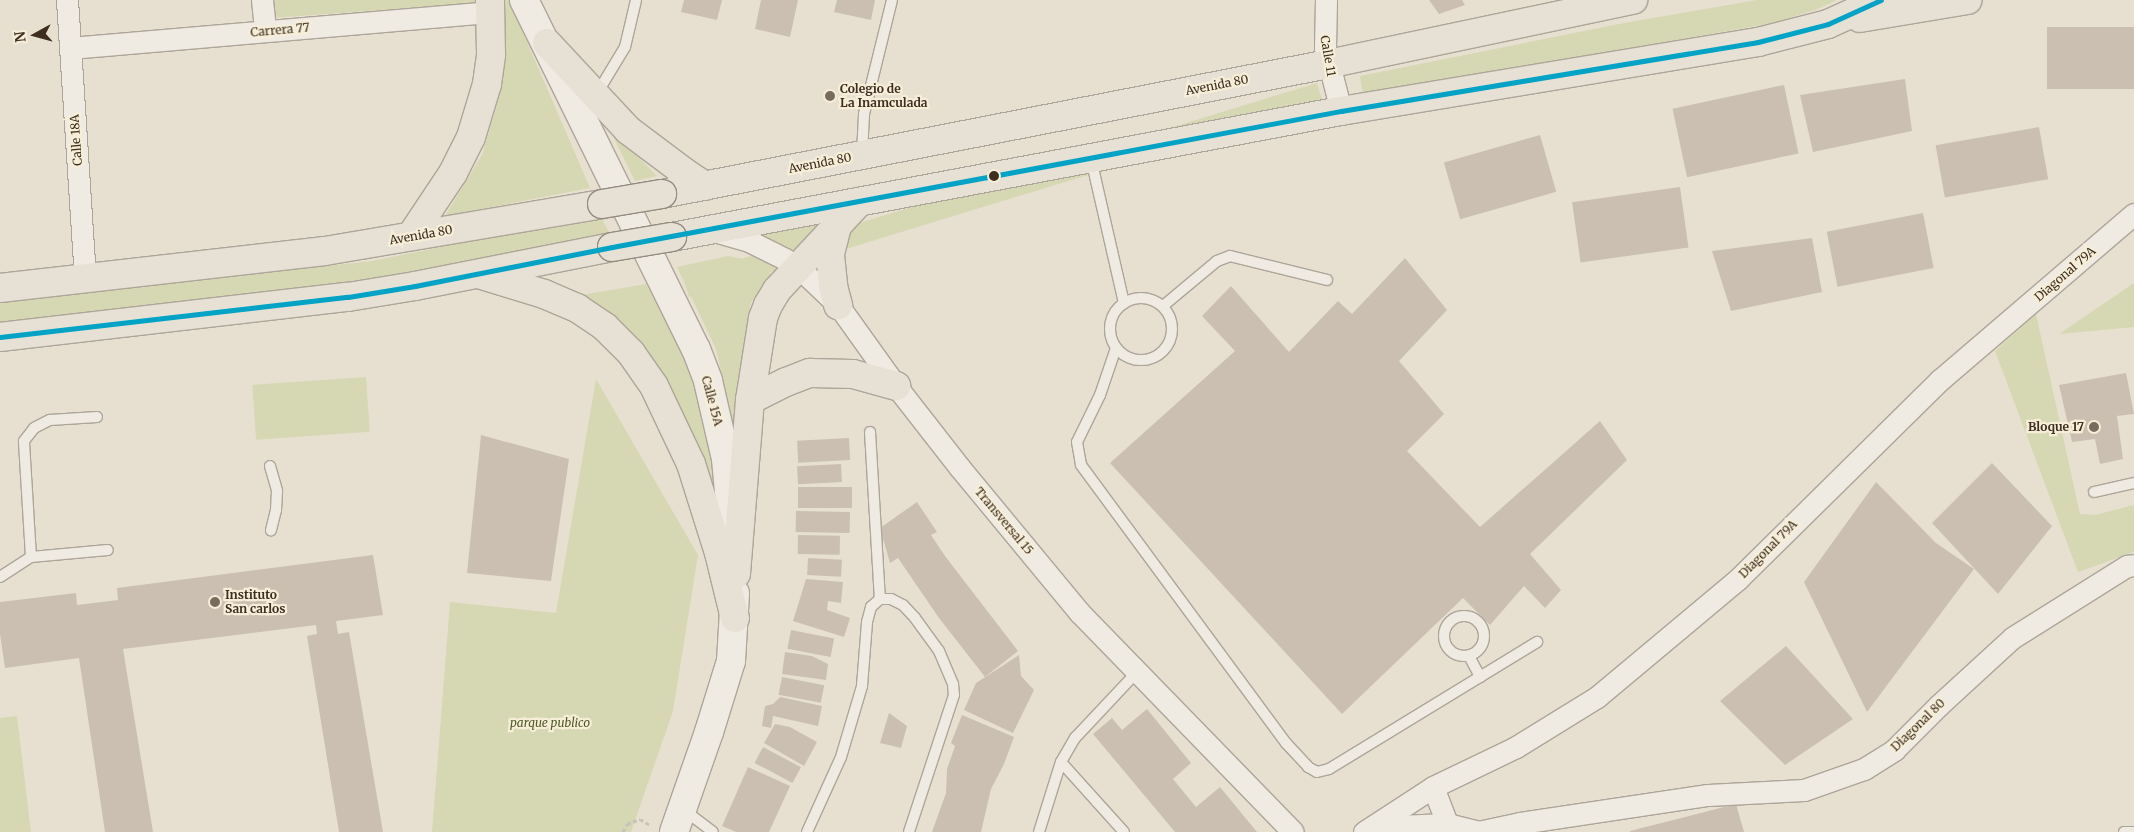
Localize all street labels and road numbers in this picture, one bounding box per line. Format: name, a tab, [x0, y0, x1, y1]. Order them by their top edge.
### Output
street label: Carrera 77	[250, 20, 310, 40]
street label: Calle 11	[1317, 34, 1339, 78]
street label: Avenida 80	[1184, 72, 1250, 98]
street label: Calle 18A	[67, 114, 85, 166]
street label: Avenida 80	[787, 150, 853, 176]
street label: Avenida 80	[388, 222, 454, 248]
street label: Diagonal 79A	[2032, 244, 2098, 304]
street label: Calle 15A	[698, 374, 726, 428]
street label: Transversal 15	[972, 484, 1036, 558]
street label: Diagonal 79A	[1736, 517, 1800, 581]
street label: Diagonal 80	[1888, 696, 1948, 754]

